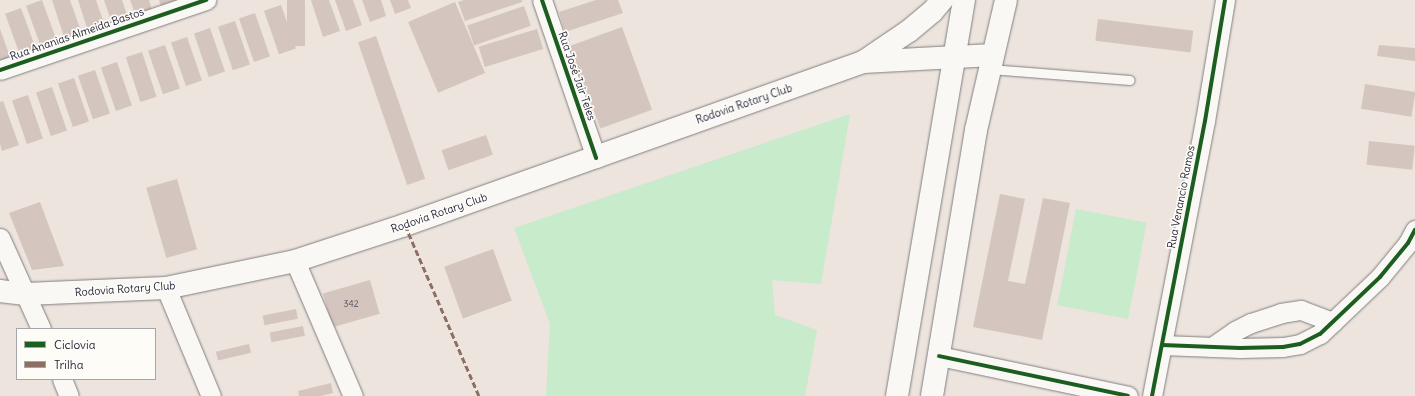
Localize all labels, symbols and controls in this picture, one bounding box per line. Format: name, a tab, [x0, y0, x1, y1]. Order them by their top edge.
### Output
street label: Rua Ananias Almeida Bastos	[8, 5, 146, 63]
street label: Rua José Jair Teles	[556, 30, 598, 122]
street label: Rodovia Rotary Club	[694, 81, 794, 127]
street label: Rua Venancio Ramos	[1165, 144, 1197, 250]
street label: Rodovia Rotary Club	[389, 190, 489, 236]
street label: Rodovia Rotary Club	[74, 279, 176, 299]
house number: 342	[343, 299, 359, 309]
legend	[16, 328, 156, 380]
text: Ciclovia	[54, 337, 95, 352]
text: Trilha	[54, 357, 84, 372]

